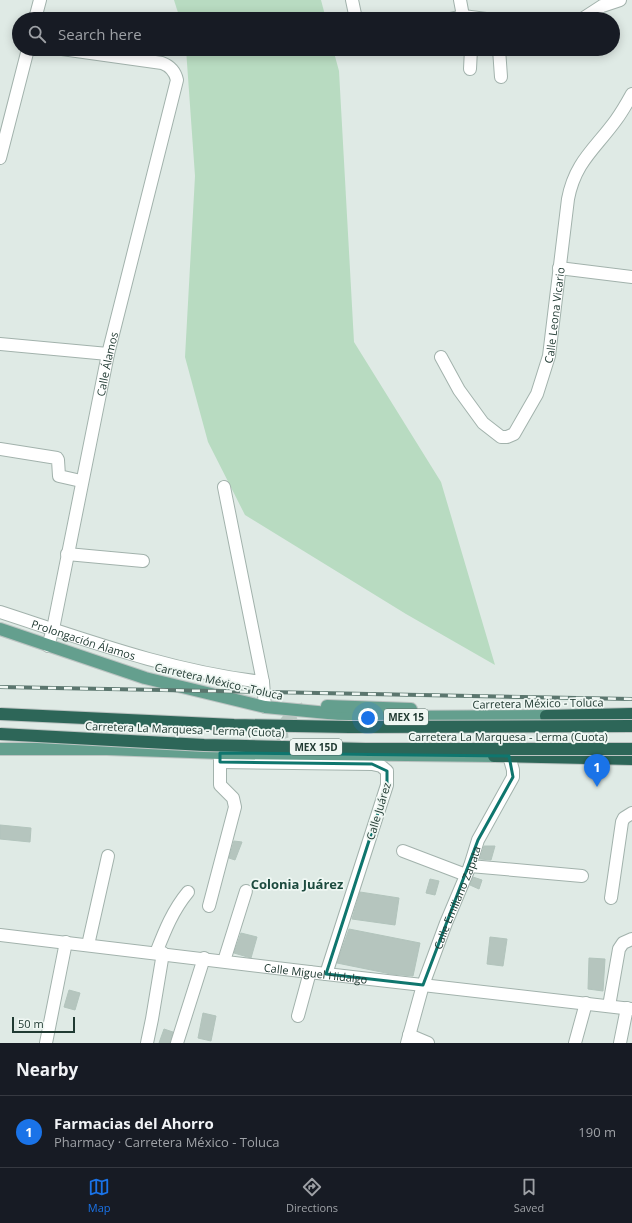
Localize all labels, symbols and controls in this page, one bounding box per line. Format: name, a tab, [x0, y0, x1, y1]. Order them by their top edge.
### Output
search box	[12, 12, 620, 56]
icon: search	[26, 23, 48, 45]
text: Search here	[58, 24, 142, 44]
street label: Calle Leona Vicario	[540, 266, 567, 365]
street label: Calle Álamos	[92, 330, 121, 398]
street label: Prolongación Álamos	[30, 615, 137, 663]
street label: Carretera México - Toluca	[153, 659, 285, 703]
street label: Carretera México - Toluca	[472, 694, 604, 712]
your location	[358, 708, 378, 728]
road number: MEX 15	[384, 709, 428, 725]
street label: Carretera La Marquesa - Lerma (Cuota)	[85, 718, 285, 740]
street label: Carretera La Marquesa - Lerma (Cuota)	[408, 729, 608, 744]
road number: MEX 15D	[290, 739, 342, 755]
pin: 1	[584, 754, 610, 787]
street label: Calle Juárez	[362, 780, 394, 842]
street label: Calle Emiliano Zapata	[429, 844, 483, 951]
district label: Colonia Juárez	[251, 875, 343, 893]
street label: Calle Miguel Hidalgo	[263, 959, 369, 986]
scale bar	[12, 1015, 75, 1034]
text: 50 m	[18, 1016, 44, 1031]
text: Nearby	[16, 1058, 78, 1081]
text: Farmacias del Ahorro	[54, 1113, 214, 1133]
text: 1	[25, 1123, 33, 1141]
text: 190 m	[578, 1123, 616, 1141]
text: Pharmacy · Carretera México - Toluca	[54, 1133, 279, 1151]
tab: Map	[88, 1176, 111, 1215]
tab: Directions	[286, 1176, 338, 1215]
tab: Saved	[514, 1176, 544, 1215]

